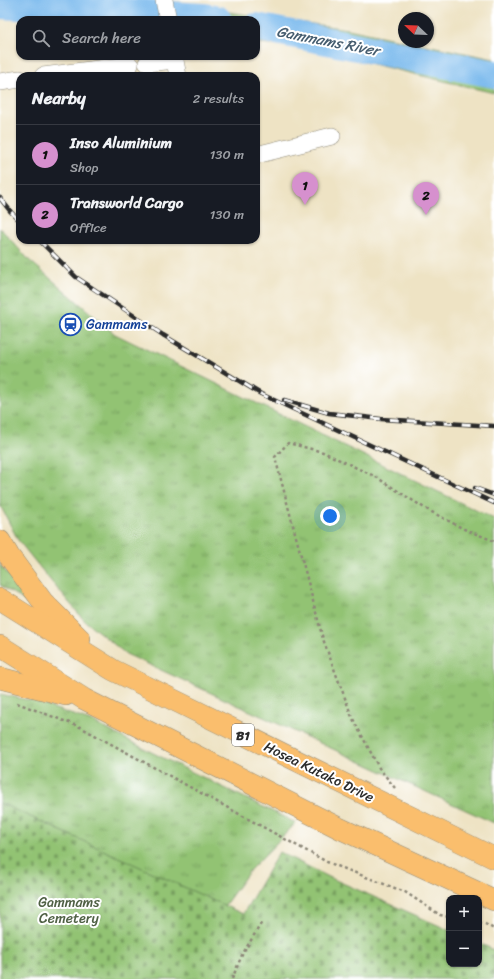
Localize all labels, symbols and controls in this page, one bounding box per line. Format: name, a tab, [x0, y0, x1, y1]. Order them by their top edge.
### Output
north arrow	[398, 12, 434, 48]
search box	[16, 16, 260, 60]
water label: Gammams River	[275, 18, 384, 64]
text: Search here	[62, 25, 141, 51]
icon: search	[30, 27, 52, 49]
text: Nearby	[32, 83, 86, 113]
text: 2 results	[193, 87, 244, 110]
text: Inso Aluminium	[70, 130, 172, 156]
text: 1	[42, 143, 48, 166]
text: 130 m	[210, 143, 244, 166]
text: Shop	[70, 156, 98, 179]
pin: 1	[292, 172, 318, 205]
pin: 2	[413, 182, 439, 215]
text: Transworld Cargo	[70, 190, 183, 216]
text: 2	[41, 203, 49, 226]
text: 130 m	[210, 203, 244, 226]
text: Office	[70, 216, 107, 239]
station icon: Gammams	[57, 311, 83, 337]
place label: Gammams	[86, 312, 148, 337]
your location	[320, 506, 340, 526]
road number: B1	[232, 724, 254, 746]
street label: Hosea Kutako Drive	[260, 734, 378, 810]
park label: Gammams Cemetery	[38, 890, 100, 931]
map controls	[446, 895, 482, 967]
button: +	[446, 895, 482, 931]
button: −	[446, 931, 482, 967]

